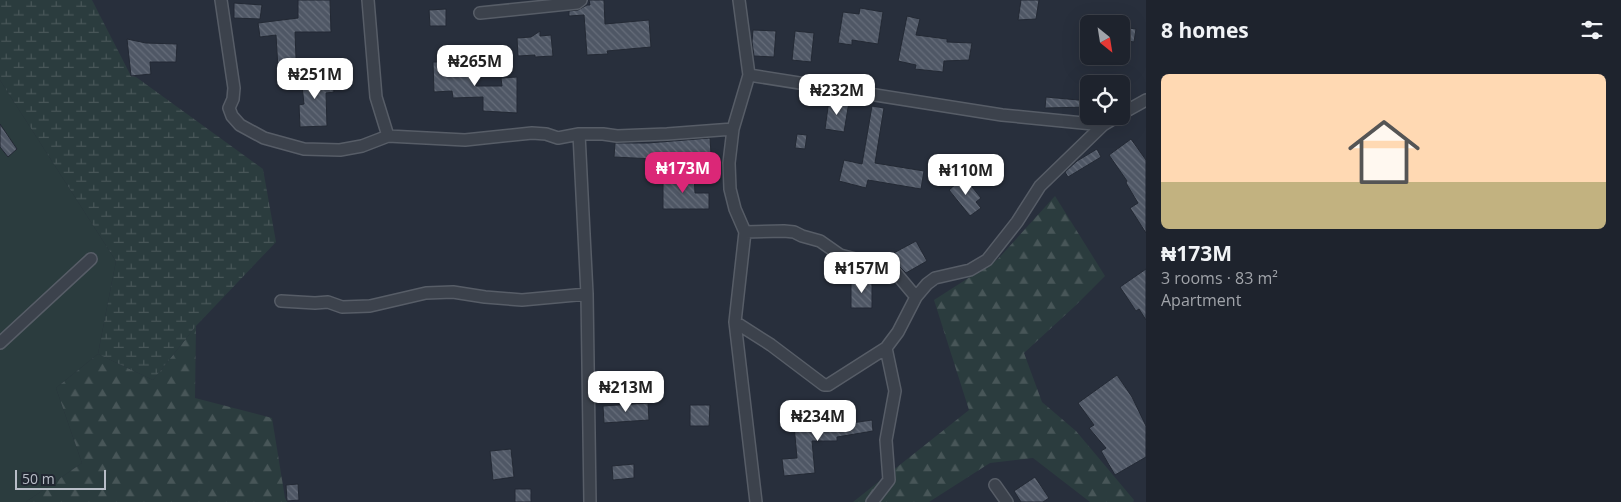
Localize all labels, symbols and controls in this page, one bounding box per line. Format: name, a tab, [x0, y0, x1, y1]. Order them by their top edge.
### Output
north arrow	[1080, 15, 1130, 65]
map controls	[1080, 15, 1130, 125]
text: 8 homes	[1161, 16, 1249, 44]
icon: filters	[1578, 16, 1606, 44]
pin: ₦265M	[440, 44, 510, 87]
text: ₦265M	[448, 50, 502, 72]
pin: ₦251M	[280, 58, 350, 100]
text: ₦251M	[288, 63, 342, 85]
pin: ₦232M	[802, 74, 872, 116]
button: locate	[1080, 75, 1130, 125]
text: ₦232M	[810, 79, 864, 101]
icon: home	[1339, 107, 1429, 197]
pin: ₦173M	[648, 152, 718, 194]
pin: ₦110M	[931, 154, 1001, 196]
text: ₦173M	[656, 157, 710, 179]
text: ₦110M	[939, 159, 993, 181]
text: ₦173M	[1161, 239, 1232, 267]
pin: ₦157M	[827, 252, 897, 294]
text: ₦157M	[835, 257, 889, 279]
text: 3 rooms · 83 m²	[1161, 267, 1278, 289]
text: Apartment	[1161, 289, 1241, 311]
pin: ₦213M	[591, 370, 661, 413]
text: ₦213M	[599, 376, 653, 398]
pin: ₦234M	[783, 400, 853, 442]
text: ₦234M	[791, 405, 845, 427]
scale bar	[15, 467, 106, 490]
text: 50 m	[22, 469, 55, 488]

